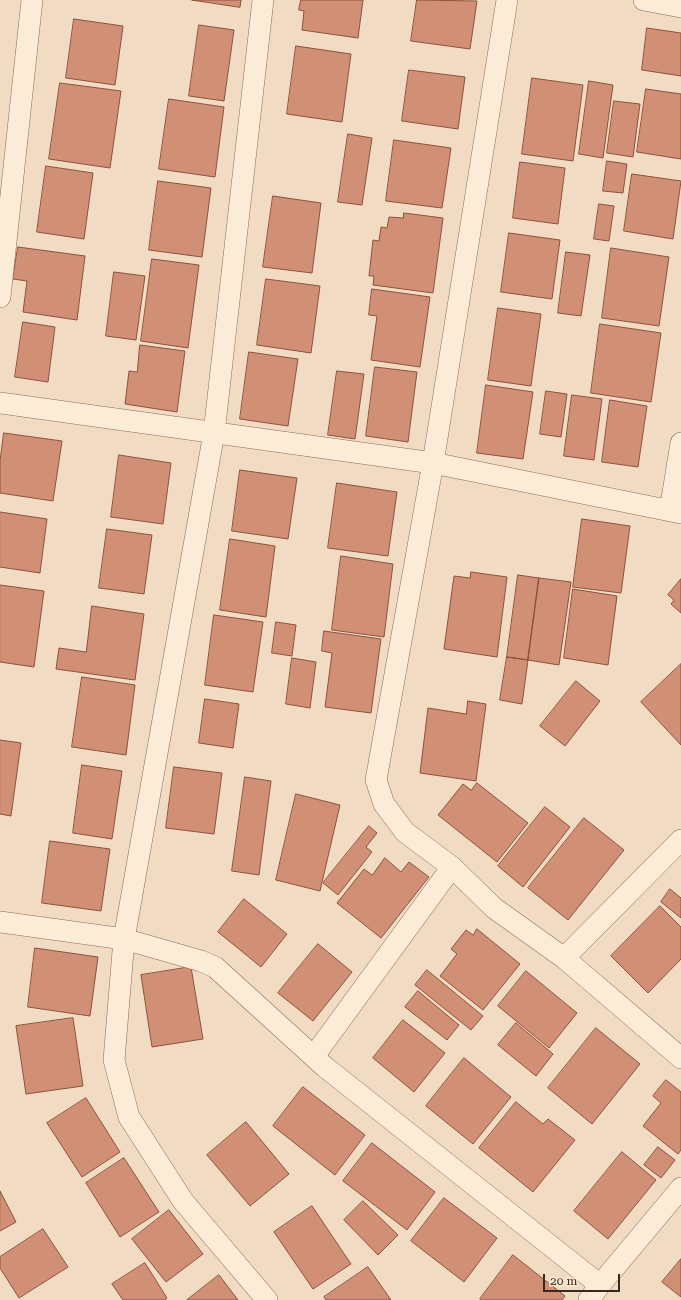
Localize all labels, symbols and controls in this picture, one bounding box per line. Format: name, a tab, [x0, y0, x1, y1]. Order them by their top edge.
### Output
scale bar	[545, 1266, 622, 1292]
text: 20 m	[550, 1274, 577, 1288]

